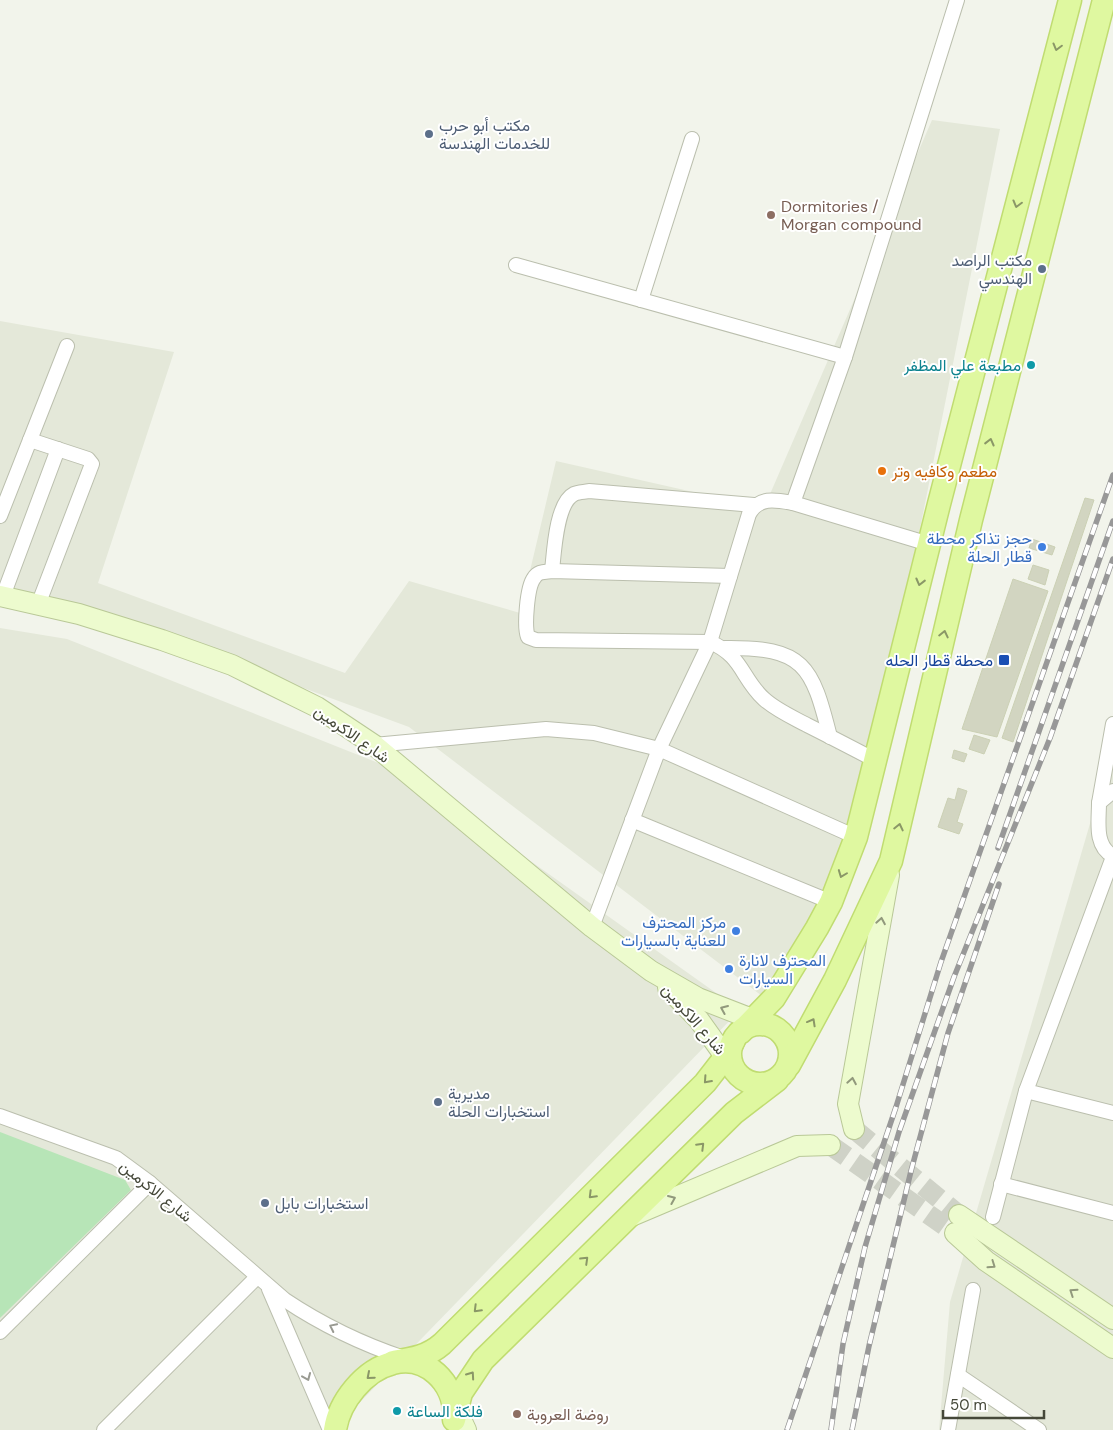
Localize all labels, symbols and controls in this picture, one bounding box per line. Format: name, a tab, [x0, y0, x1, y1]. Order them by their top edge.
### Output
one-way arrow	[1053, 43, 1063, 51]
place label: مكتب أبو حرب للخدمات الهندسة	[439, 115, 550, 154]
marker: مكتب أبو حرب للخدمات الهندسة	[423, 128, 435, 140]
place label: Dormitories / Morgan compound	[781, 196, 922, 235]
one-way arrow	[1012, 200, 1022, 208]
marker: Dormitories / Morgan compound	[765, 209, 777, 221]
place label: مكتب الراصد الهندسي	[951, 250, 1032, 292]
marker: مكتب الراصد الهندسي	[1036, 263, 1048, 275]
place label: مطبعة علي المظفر	[903, 355, 1021, 379]
marker: مطبعة علي المظفر	[1025, 359, 1037, 371]
one-way arrow	[985, 439, 995, 447]
place label: مطعم وكافيه وتر	[891, 461, 997, 482]
marker: مطعم وكافيه وتر	[876, 465, 888, 477]
place label: حجز تذاكر محطة قطار الحلة	[927, 528, 1032, 567]
marker: حجز تذاكر محطة قطار الحلة	[1036, 541, 1048, 553]
one-way arrow	[915, 578, 925, 586]
one-way arrow	[938, 630, 949, 639]
place label: محطة قطار الحله	[886, 650, 993, 671]
marker: محطة قطار الحله	[997, 653, 1011, 667]
street label: شارع الاكرمين	[309, 700, 394, 769]
one-way arrow	[893, 822, 904, 831]
one-way arrow	[837, 869, 848, 878]
place label: مركز المحترف للعناية بالسيارات	[621, 912, 726, 951]
one-way arrow	[875, 917, 885, 926]
marker: مركز المحترف للعناية بالسيارات	[730, 925, 742, 937]
place label: المحترف لانارة السيارات	[739, 950, 826, 989]
marker: المحترف لانارة السيارات	[723, 963, 735, 975]
street label: شارع الاكرمين	[657, 979, 731, 1060]
one-way arrow	[720, 1005, 729, 1016]
one-way arrow	[806, 1019, 816, 1028]
one-way arrow	[704, 1074, 713, 1083]
one-way arrow	[847, 1077, 857, 1086]
place label: مديرية استخبارات الحلة	[448, 1083, 550, 1122]
marker: مديرية استخبارات الحلة	[432, 1096, 444, 1108]
one-way arrow	[695, 1143, 704, 1152]
street label: شارع الاكرمين	[115, 1155, 197, 1228]
one-way arrow	[589, 1189, 598, 1198]
place label: استخبارات بابل	[275, 1193, 368, 1214]
one-way arrow	[668, 1195, 676, 1205]
marker: استخبارات بابل	[259, 1197, 271, 1209]
one-way arrow	[580, 1257, 589, 1266]
one-way arrow	[986, 1259, 996, 1268]
one-way arrow	[1069, 1288, 1078, 1298]
one-way arrow	[474, 1303, 483, 1312]
one-way arrow	[329, 1323, 338, 1333]
one-way arrow	[367, 1370, 376, 1379]
one-way arrow	[301, 1372, 311, 1381]
one-way arrow	[465, 1372, 475, 1381]
scale bar	[943, 1388, 1044, 1420]
text: 50 m	[950, 1395, 987, 1415]
place label: فلكة الساعة	[407, 1401, 483, 1422]
place label: روضة العروبة	[527, 1404, 609, 1425]
marker: فلكة الساعة	[391, 1405, 403, 1417]
marker: روضة العروبة	[511, 1408, 523, 1420]

